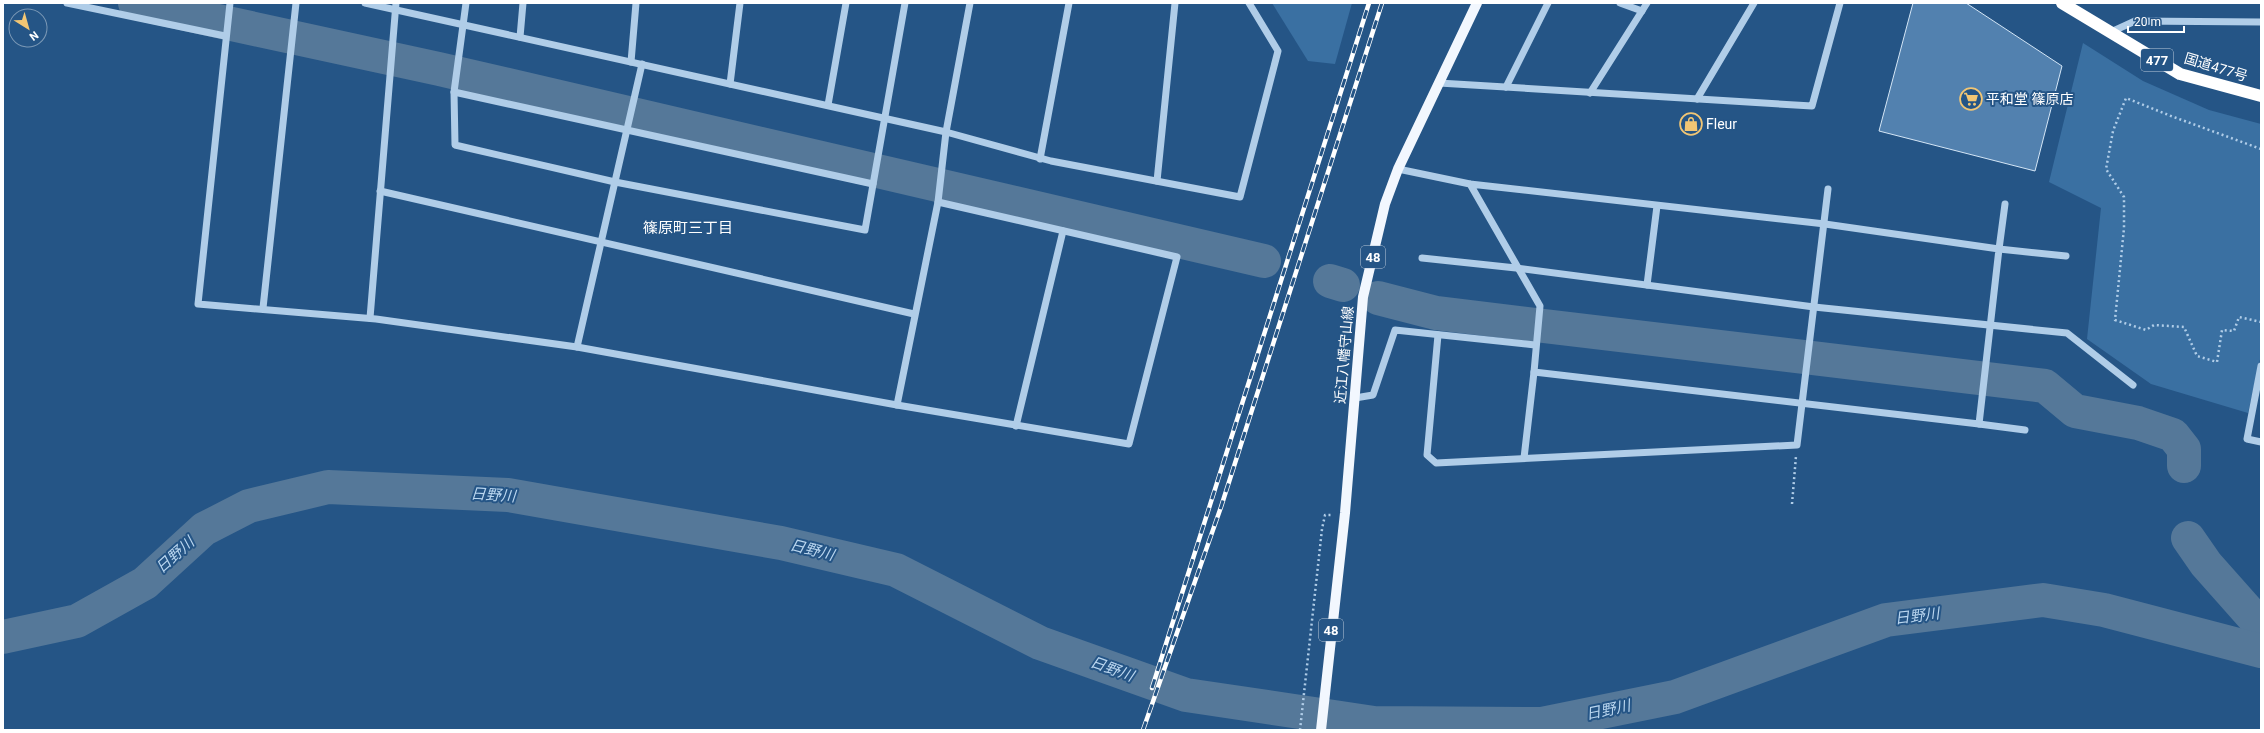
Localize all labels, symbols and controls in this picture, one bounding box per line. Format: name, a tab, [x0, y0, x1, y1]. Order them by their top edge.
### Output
north arrow	[8, 8, 48, 48]
scale bar	[2128, 8, 2184, 34]
text: 20 m	[2134, 15, 2161, 29]
text: N	[27, 28, 41, 43]
road number: 477	[2141, 49, 2173, 71]
street label: 国道477号	[2182, 50, 2250, 84]
supermarket icon: 平和堂 篠原店	[1958, 86, 1984, 112]
place label: 平和堂 篠原店	[1986, 91, 2073, 107]
shop icon: Fleur	[1678, 111, 1704, 137]
place label: Fleur	[1706, 116, 1737, 132]
district label: 篠原町三丁目	[643, 219, 733, 237]
road number: 48	[1361, 246, 1385, 268]
street label: 近江八幡守山線	[1332, 305, 1356, 405]
water label: 日野川	[470, 484, 518, 506]
water label: 日野川	[152, 532, 199, 577]
water label: 日野川	[788, 536, 838, 565]
water label: 日野川	[1894, 604, 1942, 628]
road number: 48	[1319, 619, 1343, 641]
water label: 日野川	[1088, 653, 1138, 686]
water label: 日野川	[1584, 696, 1634, 723]

